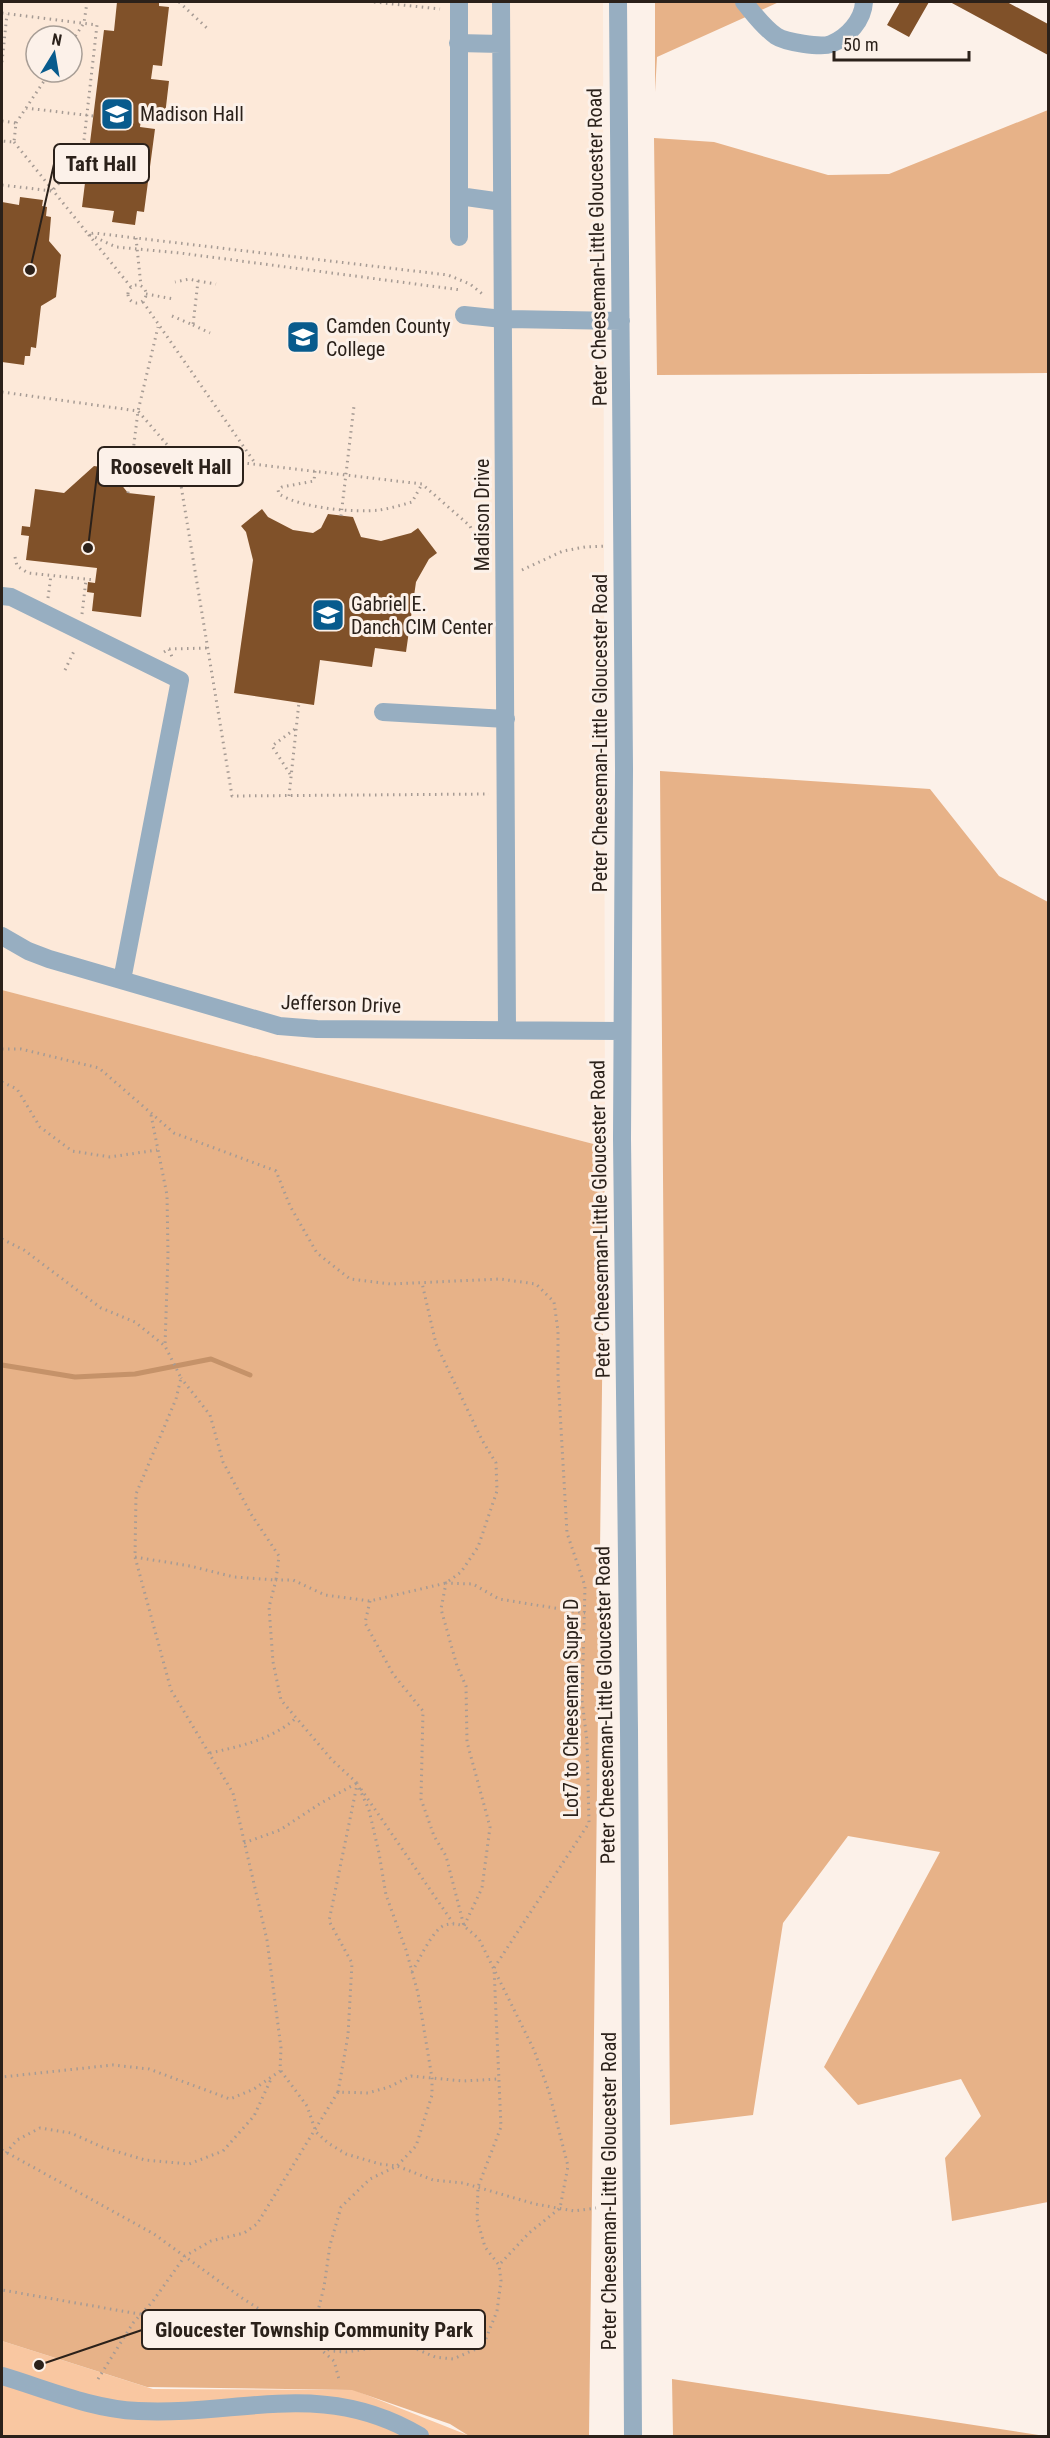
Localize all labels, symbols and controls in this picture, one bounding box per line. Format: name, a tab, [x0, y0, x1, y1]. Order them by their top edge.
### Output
north arrow	[24, 24, 84, 84]
scale bar	[834, 24, 969, 62]
text: N	[50, 30, 63, 50]
text: 50 m	[843, 34, 878, 55]
street label: Peter Cheeseman-Little Gloucester Road	[582, 88, 612, 406]
school or university icon: Madison Hall	[99, 96, 135, 132]
place label: Madison Hall	[140, 102, 244, 126]
callout: Taft Hall	[54, 144, 149, 183]
text: Taft Hall	[65, 152, 137, 176]
place label: Camden County College	[326, 314, 451, 361]
school or university icon: Camden County College	[285, 319, 321, 355]
callout: Roosevelt Hall	[98, 447, 243, 486]
text: Roosevelt Hall	[110, 455, 232, 479]
street label: Madison Drive	[470, 459, 494, 571]
street label: Peter Cheeseman-Little Gloucester Road	[588, 574, 612, 892]
place label: Gabriel E. Danch CIM Center	[351, 592, 493, 639]
school or university icon: Gabriel E. Danch CIM Center	[310, 597, 346, 633]
street label: Jefferson Drive	[280, 990, 402, 1018]
street label: Peter Cheeseman-Little Gloucester Road	[585, 1060, 615, 1378]
street label: Peter Cheeseman-Little Gloucester Road	[590, 1546, 620, 1864]
street label: Lot7 to Cheeseman Super D	[559, 1599, 583, 1817]
street label: Peter Cheeseman-Little Gloucester Road	[597, 2032, 621, 2350]
callout: Gloucester Township Community Park	[142, 2310, 485, 2349]
text: Gloucester Township Community Park	[155, 2318, 474, 2342]

